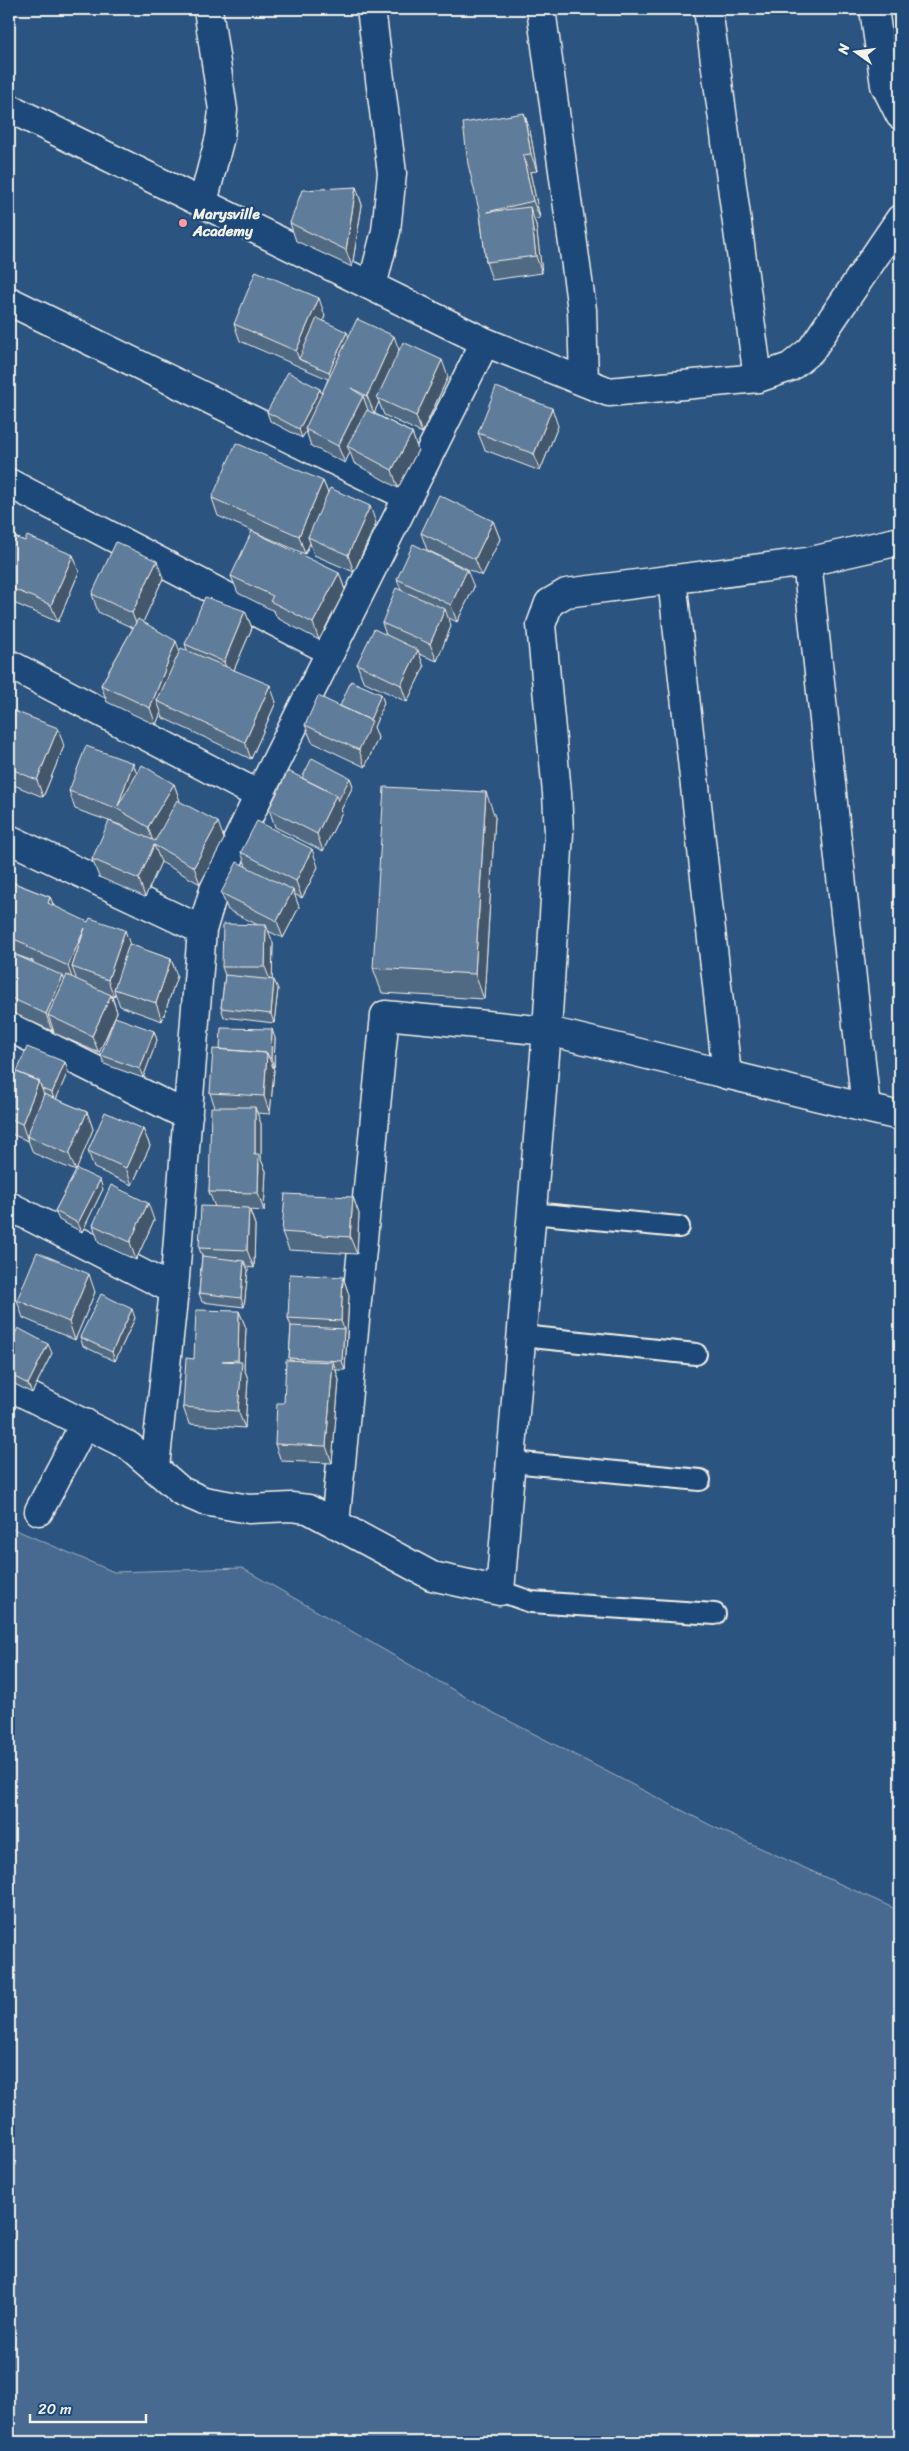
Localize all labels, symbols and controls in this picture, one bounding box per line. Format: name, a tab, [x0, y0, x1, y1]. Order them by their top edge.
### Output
north arrow	[832, 28, 882, 78]
text: N	[830, 41, 857, 58]
place label: Marysville Academy	[192, 201, 261, 244]
marker: Marysville Academy	[177, 217, 189, 229]
scale bar	[30, 2391, 146, 2423]
text: 20 m	[38, 2396, 72, 2422]

